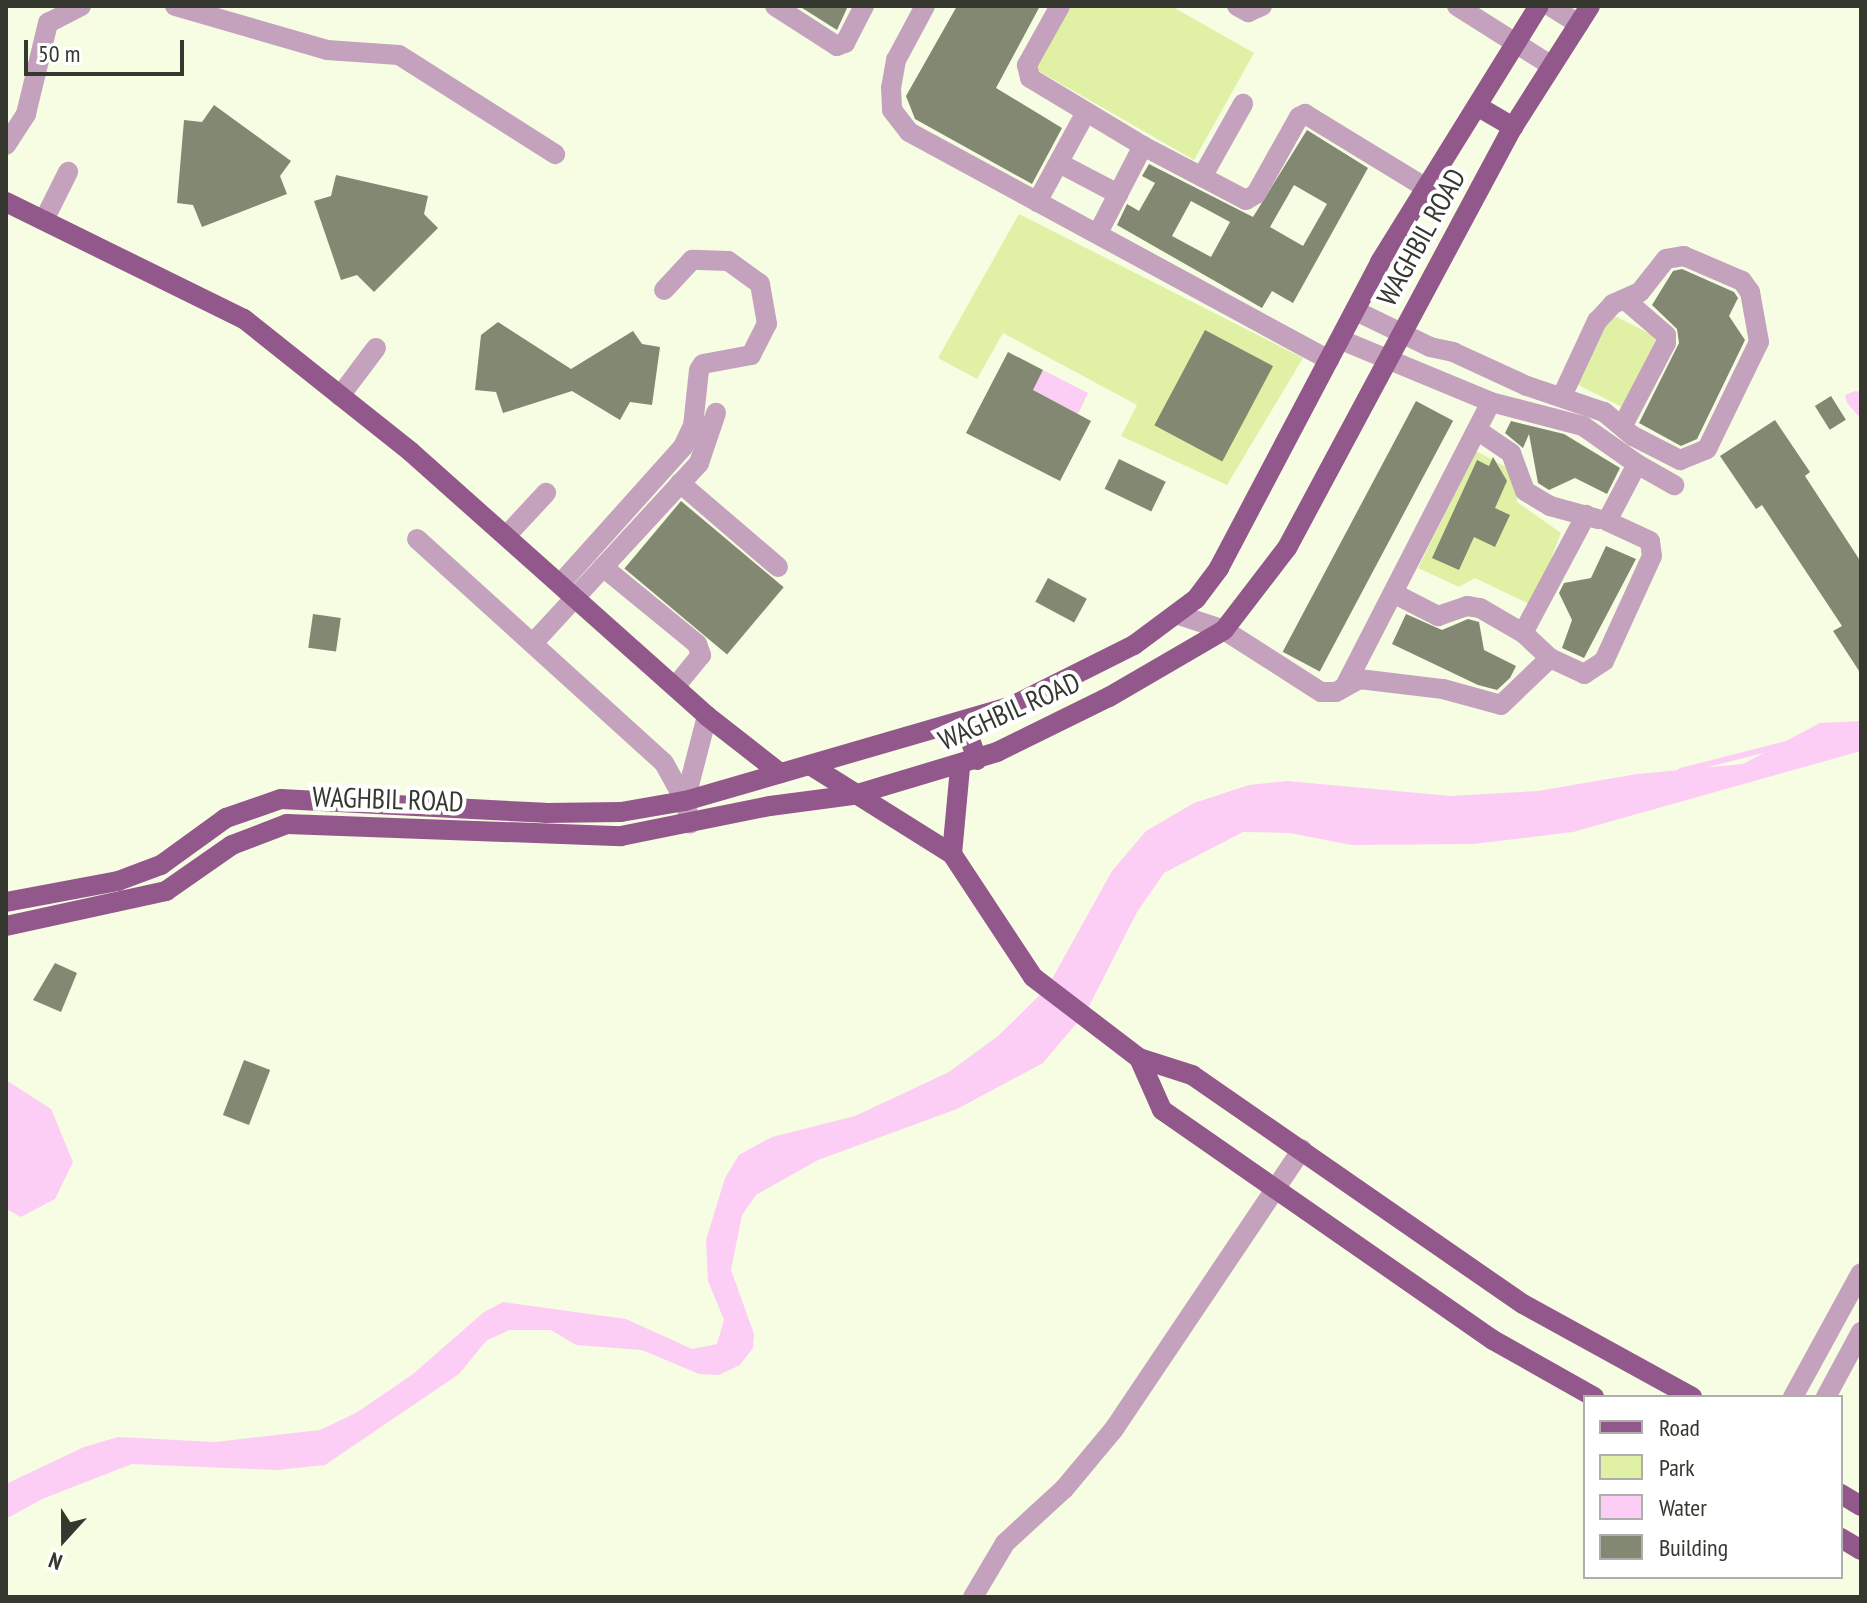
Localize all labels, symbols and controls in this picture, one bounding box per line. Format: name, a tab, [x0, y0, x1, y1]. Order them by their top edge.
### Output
scale bar	[28, 24, 188, 74]
text: 50 m	[38, 38, 80, 69]
street label: WAGHBIL ROAD	[1369, 162, 1473, 312]
street label: WAGHBIL ROAD	[933, 665, 1085, 757]
street label: WAGHBIL ROAD	[311, 780, 465, 818]
legend	[1583, 1395, 1843, 1579]
text: Road	[1659, 1412, 1700, 1443]
text: Park	[1659, 1452, 1695, 1483]
text: Water	[1659, 1492, 1707, 1523]
north arrow	[24, 1499, 104, 1579]
text: Building	[1659, 1532, 1728, 1563]
text: N	[45, 1546, 66, 1577]

